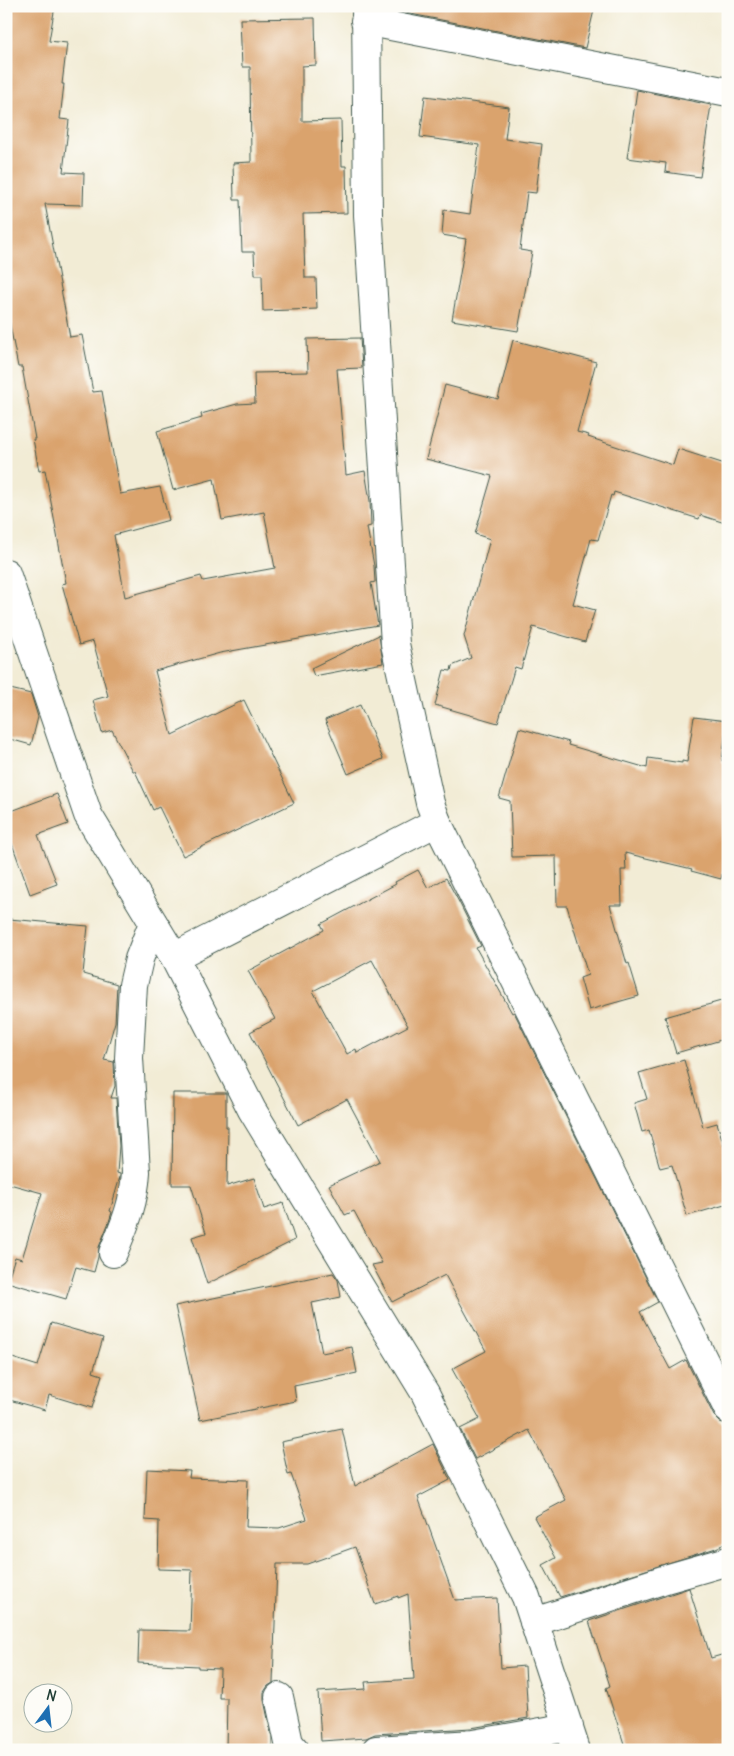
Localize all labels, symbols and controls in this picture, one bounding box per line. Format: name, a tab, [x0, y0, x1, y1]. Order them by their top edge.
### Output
north arrow	[22, 1684, 72, 1734]
text: N	[44, 1685, 58, 1705]

